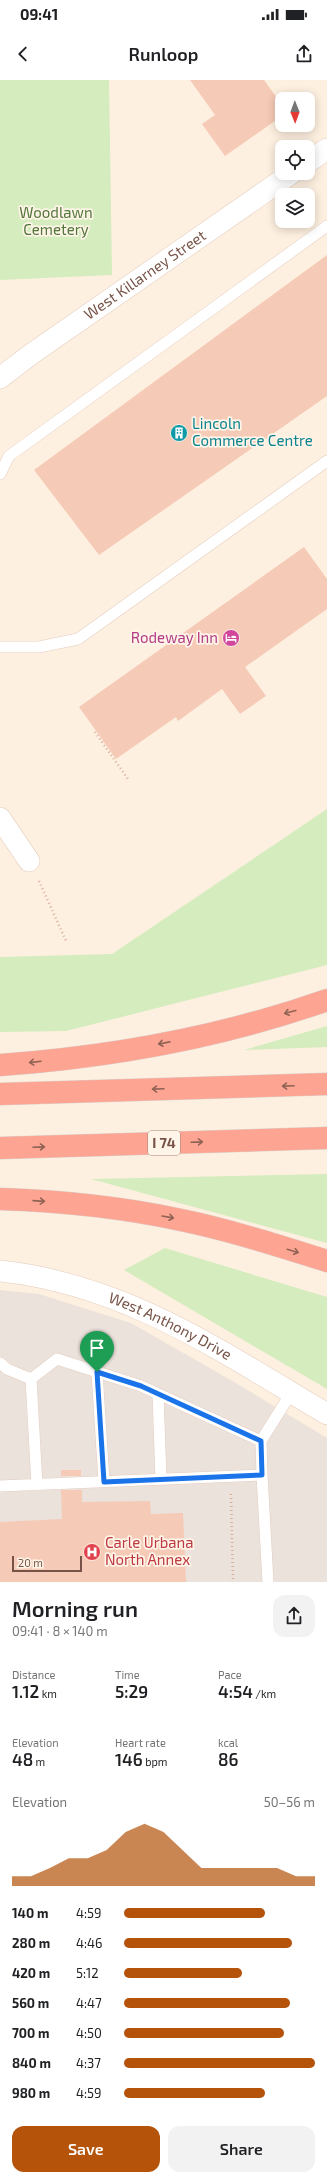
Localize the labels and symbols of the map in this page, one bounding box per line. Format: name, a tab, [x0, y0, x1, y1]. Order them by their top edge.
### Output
north arrow	[275, 92, 315, 132]
park label: Woodlawn Cemetery	[19, 203, 93, 238]
street label: West Killarney Street	[80, 226, 209, 323]
place label: Lincoln Commerce Centre	[192, 414, 313, 449]
building icon: Lincoln Commerce Centre	[169, 423, 189, 443]
place label: Rodeway Inn	[131, 628, 218, 646]
hotel icon: Rodeway Inn	[221, 628, 241, 648]
one-way arrow	[284, 1009, 297, 1016]
one-way arrow	[158, 1039, 171, 1047]
one-way arrow	[29, 1059, 42, 1066]
one-way arrow	[282, 1082, 295, 1089]
one-way arrow	[152, 1086, 165, 1093]
road number: I 74	[148, 1131, 180, 1155]
one-way arrow	[190, 1138, 203, 1145]
one-way arrow	[32, 1143, 45, 1150]
one-way arrow	[32, 1197, 45, 1204]
one-way arrow	[161, 1214, 174, 1222]
one-way arrow	[287, 1248, 300, 1255]
street label: West Anthony Drive	[106, 1288, 235, 1363]
pin	[80, 1331, 114, 1372]
place label: Carle Urbana North Annex	[105, 1533, 193, 1568]
hospital icon: Carle Urbana North Annex	[82, 1542, 102, 1562]
scale bar	[12, 1554, 82, 1573]

